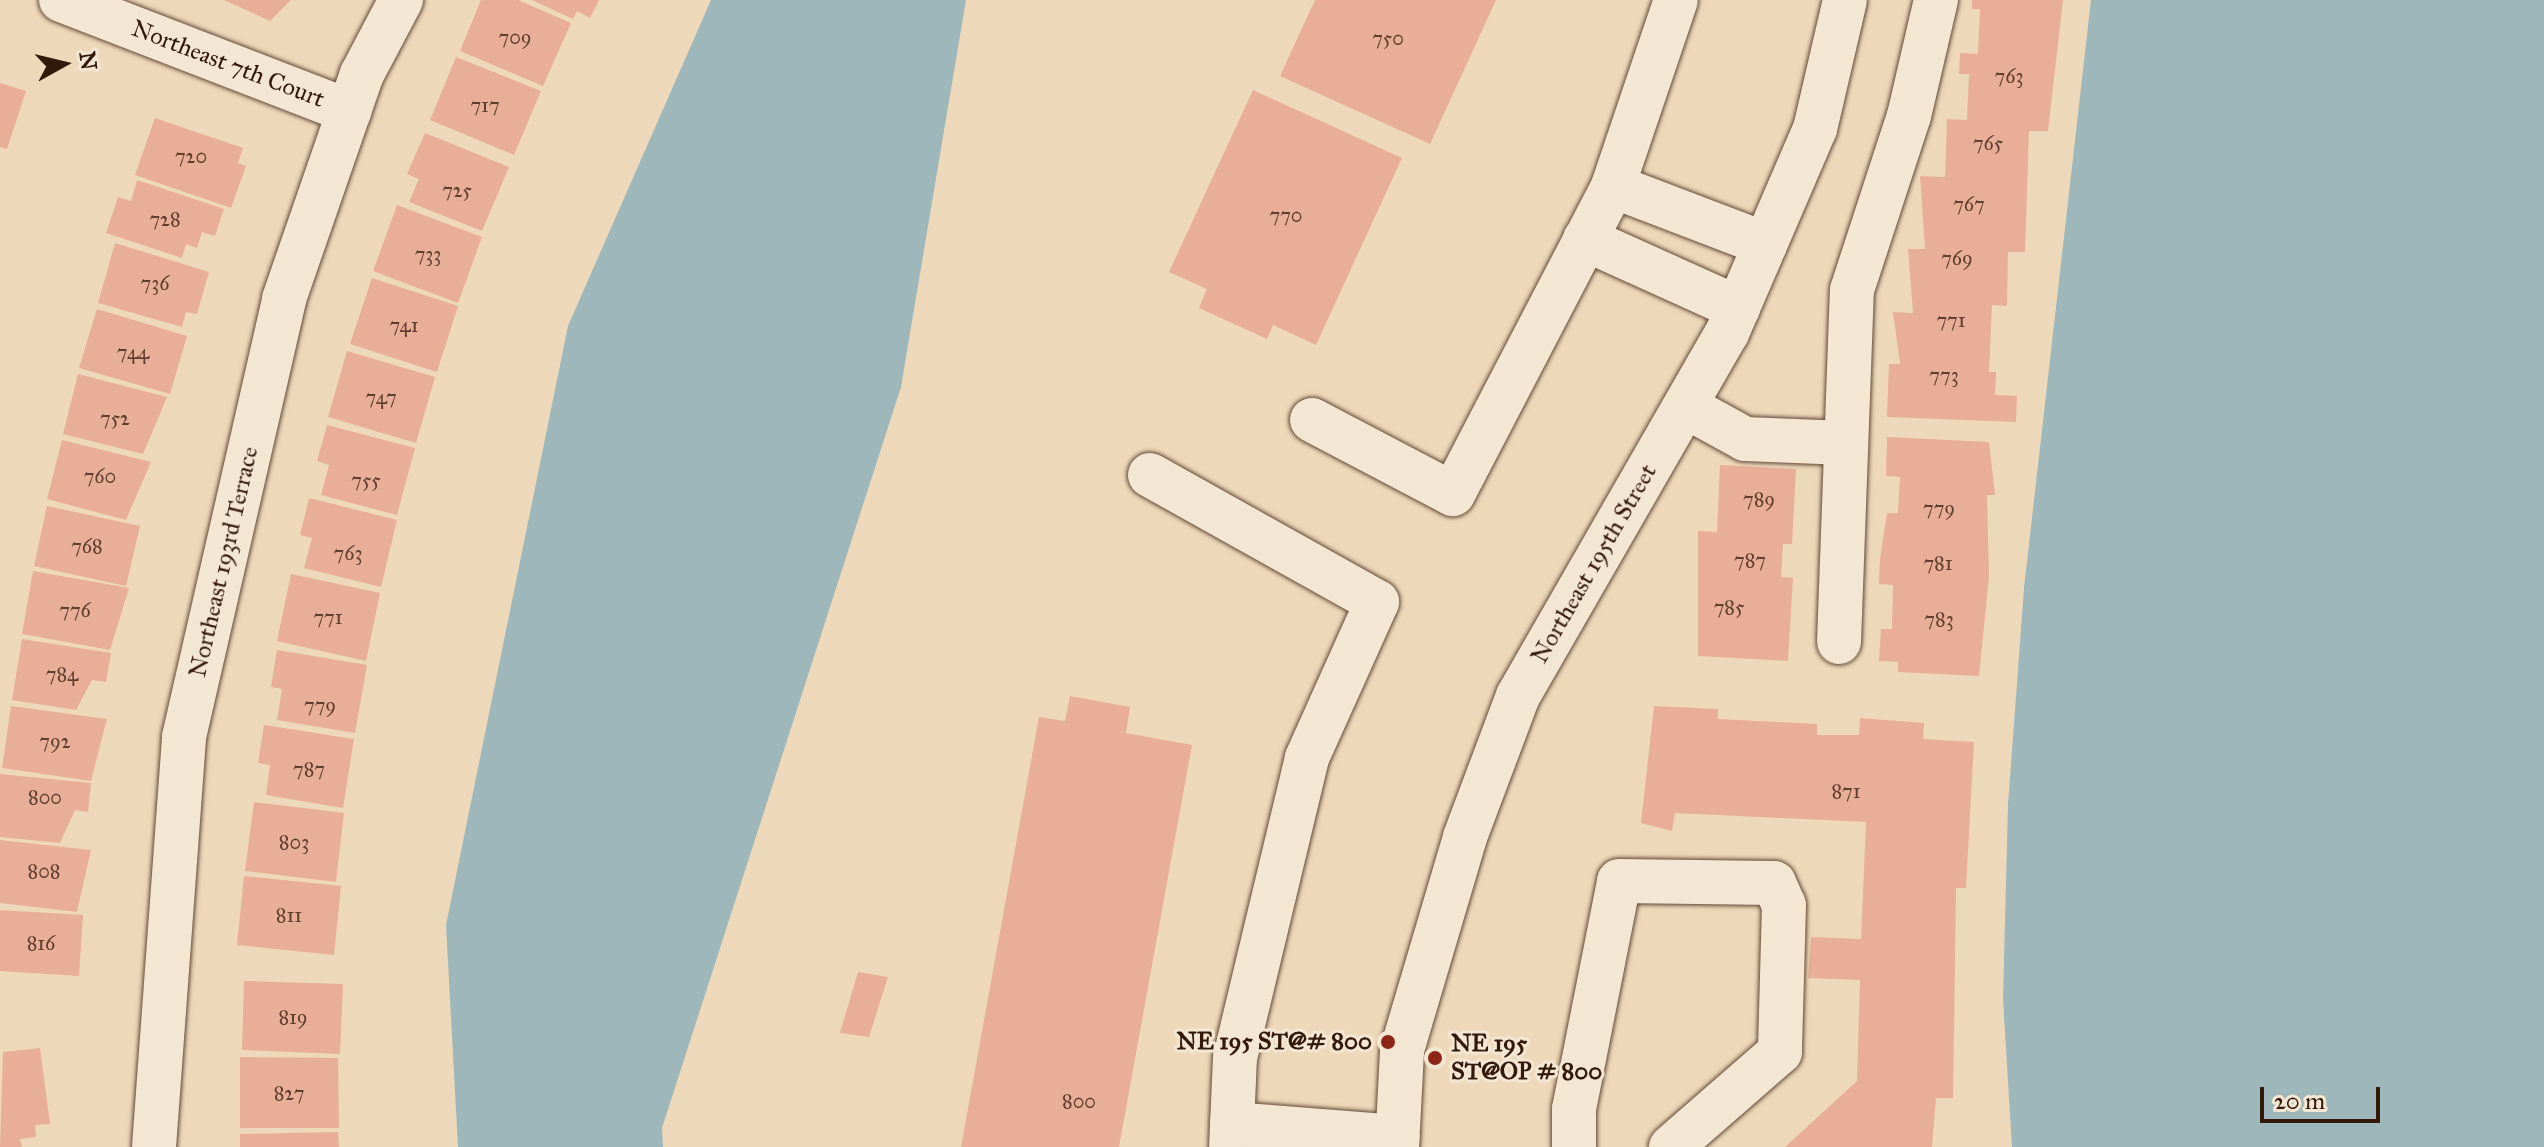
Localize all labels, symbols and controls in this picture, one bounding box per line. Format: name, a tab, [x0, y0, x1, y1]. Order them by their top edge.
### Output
street label: Northeast 7th Court	[128, 14, 328, 114]
north arrow	[24, 24, 104, 104]
house number: 709	[498, 25, 532, 49]
house number: 750	[1372, 26, 1404, 50]
text: N	[74, 49, 103, 72]
house number: 763	[1995, 64, 2023, 88]
house number: 717	[470, 93, 500, 117]
house number: 765	[1973, 131, 2003, 155]
house number: 720	[175, 144, 207, 168]
house number: 725	[442, 178, 472, 202]
house number: 767	[1953, 192, 1985, 216]
house number: 770	[1270, 203, 1302, 227]
house number: 728	[149, 207, 181, 231]
house number: 733	[415, 242, 441, 266]
house number: 769	[1941, 246, 1973, 270]
house number: 736	[141, 271, 169, 295]
house number: 771	[1936, 308, 1966, 332]
house number: 741	[389, 313, 419, 337]
house number: 744	[117, 340, 149, 364]
house number: 773	[1929, 363, 1959, 387]
house number: 747	[365, 385, 397, 409]
house number: 752	[100, 406, 130, 430]
street label: Northeast 193rd Terrace	[183, 444, 265, 680]
street label: Northeast 195th Street	[1525, 459, 1663, 669]
house number: 760	[84, 464, 116, 488]
house number: 755	[351, 468, 381, 492]
house number: 789	[1743, 487, 1775, 511]
house number: 779	[1923, 496, 1955, 520]
house number: 768	[71, 534, 103, 558]
house number: 763	[334, 541, 362, 565]
house number: 787	[1734, 548, 1766, 572]
house number: 781	[1923, 551, 1953, 575]
house number: 785	[1714, 595, 1744, 619]
house number: 776	[59, 598, 91, 622]
house number: 771	[313, 605, 343, 629]
house number: 783	[1924, 607, 1954, 631]
house number: 784	[46, 662, 78, 686]
house number: 779	[304, 693, 336, 717]
house number: 792	[39, 729, 71, 753]
house number: 787	[293, 757, 325, 781]
house number: 871	[1831, 779, 1861, 803]
house number: 800	[28, 785, 62, 809]
house number: 803	[279, 830, 309, 854]
house number: 808	[28, 859, 60, 883]
house number: 811	[276, 903, 302, 927]
house number: 816	[27, 931, 55, 955]
house number: 819	[278, 1005, 308, 1029]
place label: NE 195 ST@# 800	[1177, 1028, 1372, 1056]
place label: NE 195 ST@OP # 800	[1451, 1030, 1602, 1086]
marker: NE 195 ST@# 800	[1379, 1033, 1397, 1051]
marker: NE 195 ST@OP # 800	[1426, 1049, 1444, 1067]
scale bar	[2264, 1071, 2384, 1121]
house number: 827	[274, 1081, 304, 1105]
text: 20 m	[2274, 1086, 2325, 1116]
house number: 800	[1062, 1089, 1096, 1113]

